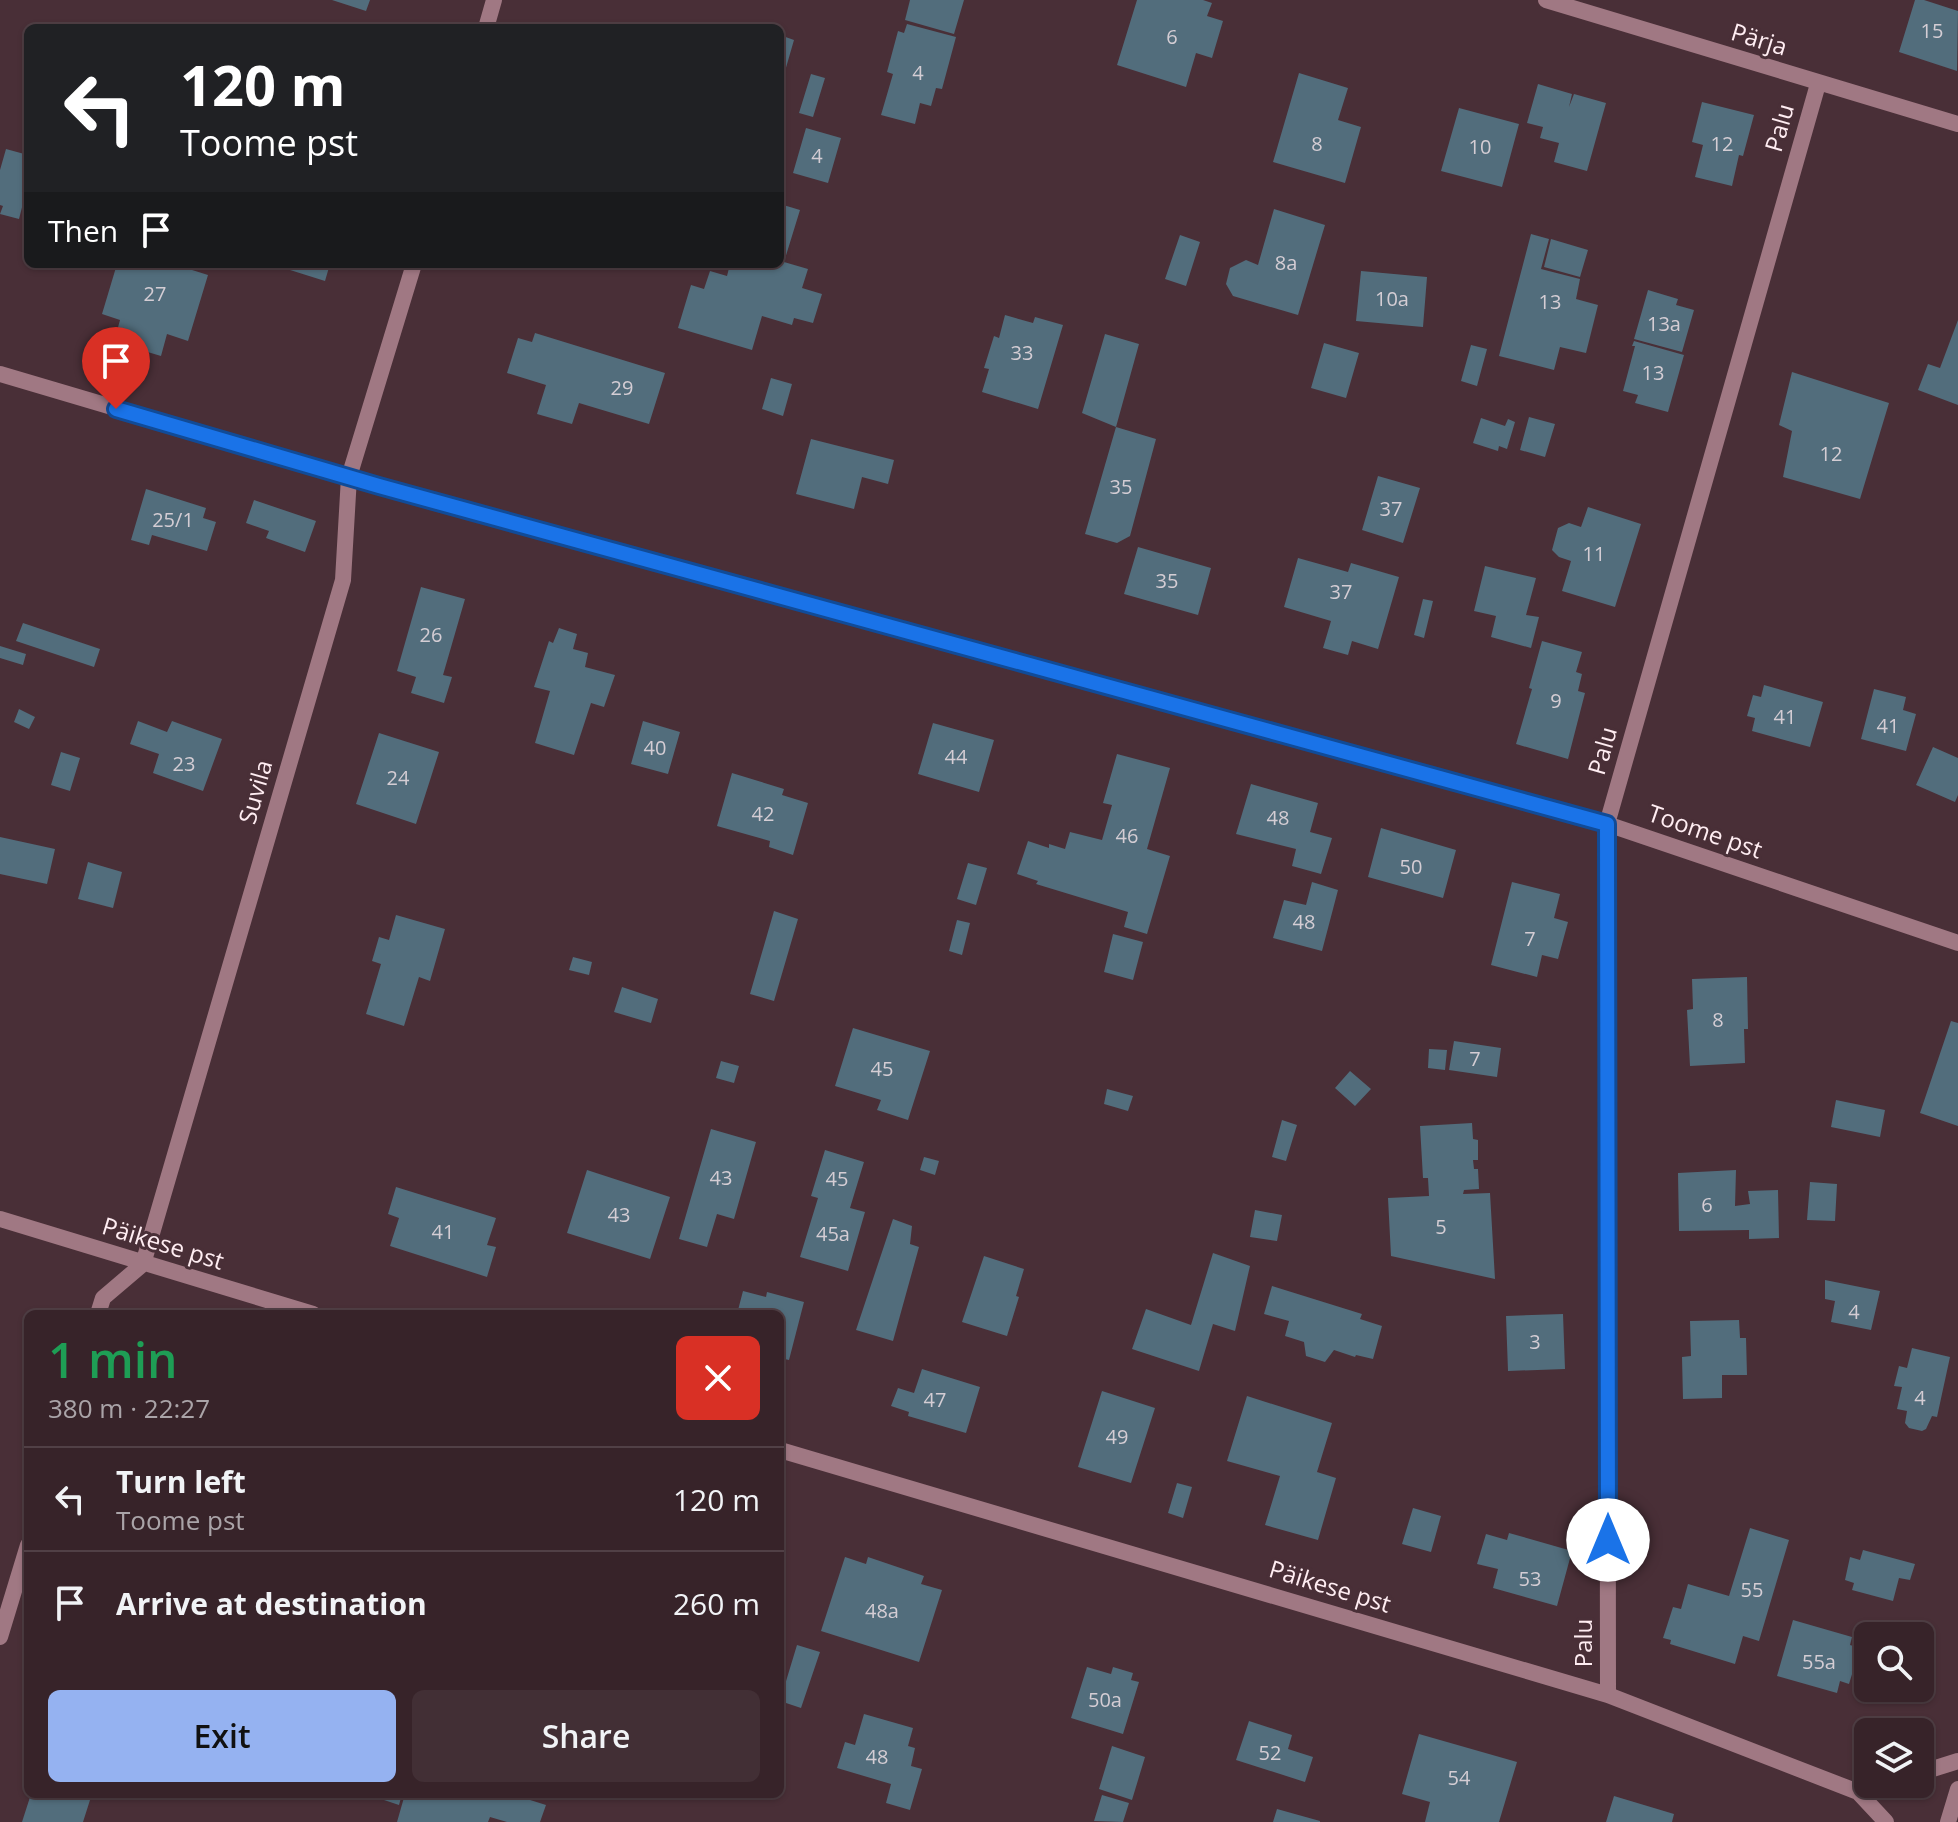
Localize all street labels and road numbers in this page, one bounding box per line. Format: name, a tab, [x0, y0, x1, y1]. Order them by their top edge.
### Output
street label: Pärja	[1727, 14, 1792, 63]
street label: Palu	[1756, 100, 1801, 155]
street label: Palu	[1579, 723, 1624, 778]
street label: Suvila	[230, 756, 279, 828]
street label: Toome pst	[1644, 796, 1767, 866]
street label: Päikese pst	[98, 1208, 228, 1277]
street label: Päikese pst	[1265, 1551, 1395, 1620]
street label: Palu	[1566, 1619, 1599, 1667]

